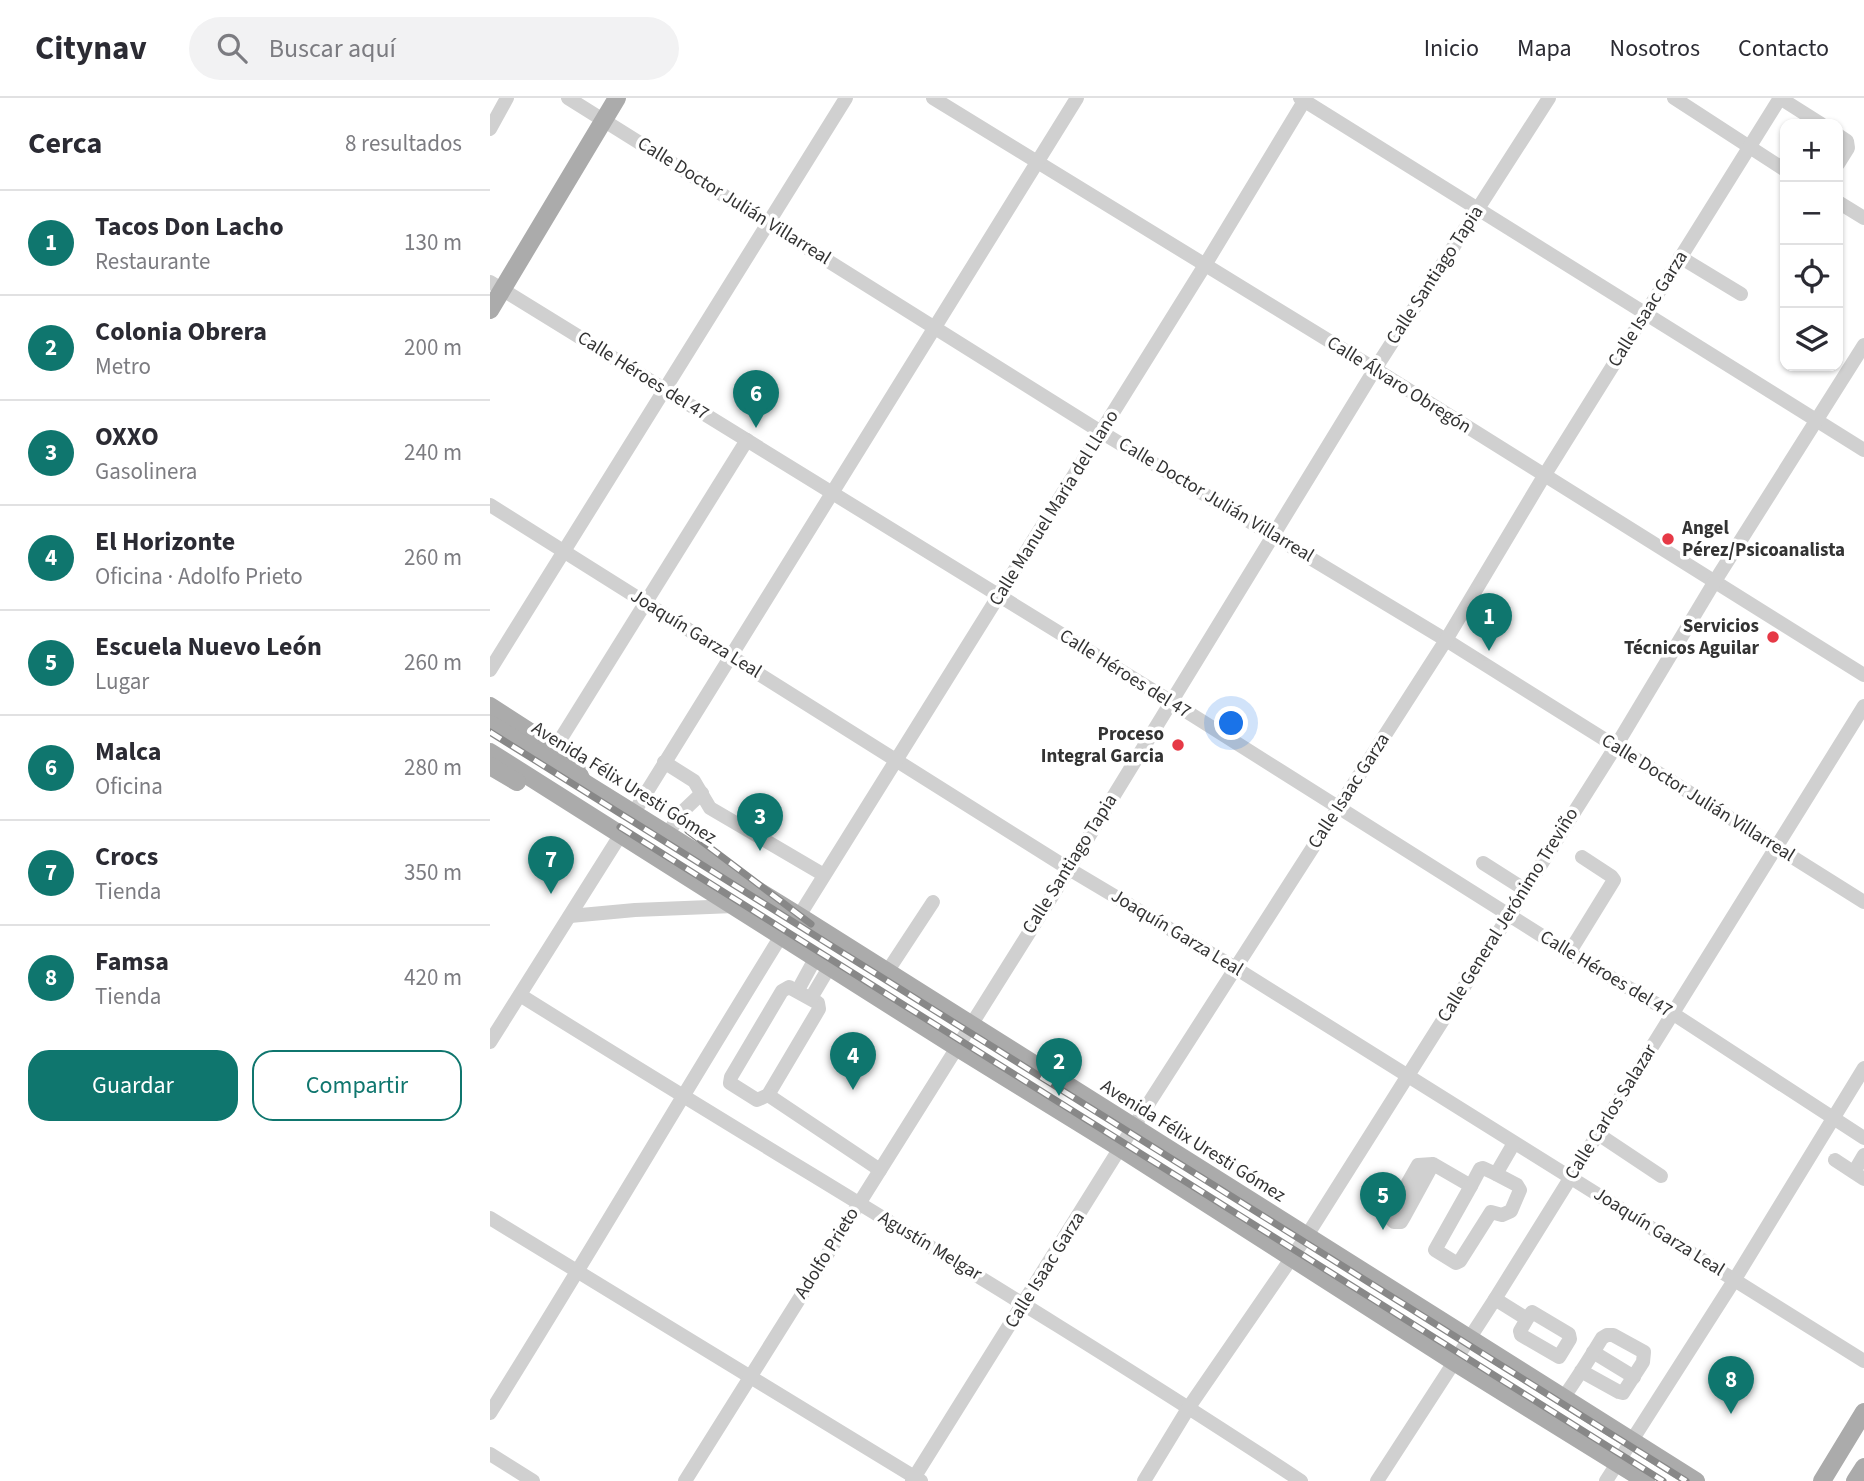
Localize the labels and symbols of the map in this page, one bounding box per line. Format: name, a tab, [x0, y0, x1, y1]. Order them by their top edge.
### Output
street label: Calle Doctor Julián Villarreal	[632, 130, 836, 272]
street label: Calle Santiago Tapia	[1380, 200, 1490, 350]
street label: Calle Isaac Garza	[1601, 245, 1695, 373]
street label: Calle Héroes del 47	[572, 325, 714, 427]
street label: Calle Álvaro Obregón	[1322, 330, 1476, 440]
pin: 6	[733, 370, 779, 428]
street label: Calle Manuel Maria del Llano	[983, 405, 1125, 611]
street label: Calle Doctor Julián Villarreal	[1113, 431, 1319, 569]
place label: Angel Pérez/Psicoanalista	[1681, 515, 1845, 564]
marker: Angel Pérez/Psicoanalista	[1660, 531, 1676, 547]
street label: Joaquín Garza Leal	[625, 583, 767, 685]
pin: 1	[1466, 593, 1512, 651]
place label: Servicios Técnicos Aguilar	[1624, 613, 1759, 662]
street label: Calle Héroes del 47	[1054, 623, 1196, 725]
marker: Servicios Técnicos Aguilar	[1765, 629, 1781, 645]
your location	[1214, 706, 1248, 740]
street label: Avenida Félix Uresti Gómez	[526, 715, 722, 851]
place label: Proceso Integral Garcia	[1041, 721, 1164, 770]
street label: Calle Doctor Julián Villarreal	[1596, 727, 1800, 869]
street label: Calle Isaac Garza	[1301, 728, 1397, 854]
marker: Proceso Integral Garcia	[1170, 737, 1186, 753]
street label: Calle Santiago Tapia	[1016, 789, 1124, 939]
pin: 3	[737, 793, 783, 851]
street label: Calle General Jerónimo Treviño	[1431, 803, 1585, 1027]
pin: 7	[528, 836, 574, 894]
street label: Joaquín Garza Leal	[1106, 883, 1248, 983]
street label: Calle Héroes del 47	[1535, 924, 1677, 1024]
pin: 4	[830, 1032, 876, 1090]
pin: 2	[1036, 1038, 1082, 1096]
street label: Calle Carlos Salazar	[1558, 1039, 1664, 1185]
street label: Avenida Félix Uresti Gómez	[1095, 1073, 1291, 1209]
pin: 5	[1360, 1172, 1406, 1230]
street label: Joaquín Garza Leal	[1588, 1181, 1730, 1283]
street label: Adolfo Prieto	[788, 1202, 866, 1304]
street label: Agustín Melgar	[873, 1204, 987, 1288]
street label: Calle Isaac Garza	[998, 1206, 1092, 1334]
pin: 8	[1708, 1356, 1754, 1414]

